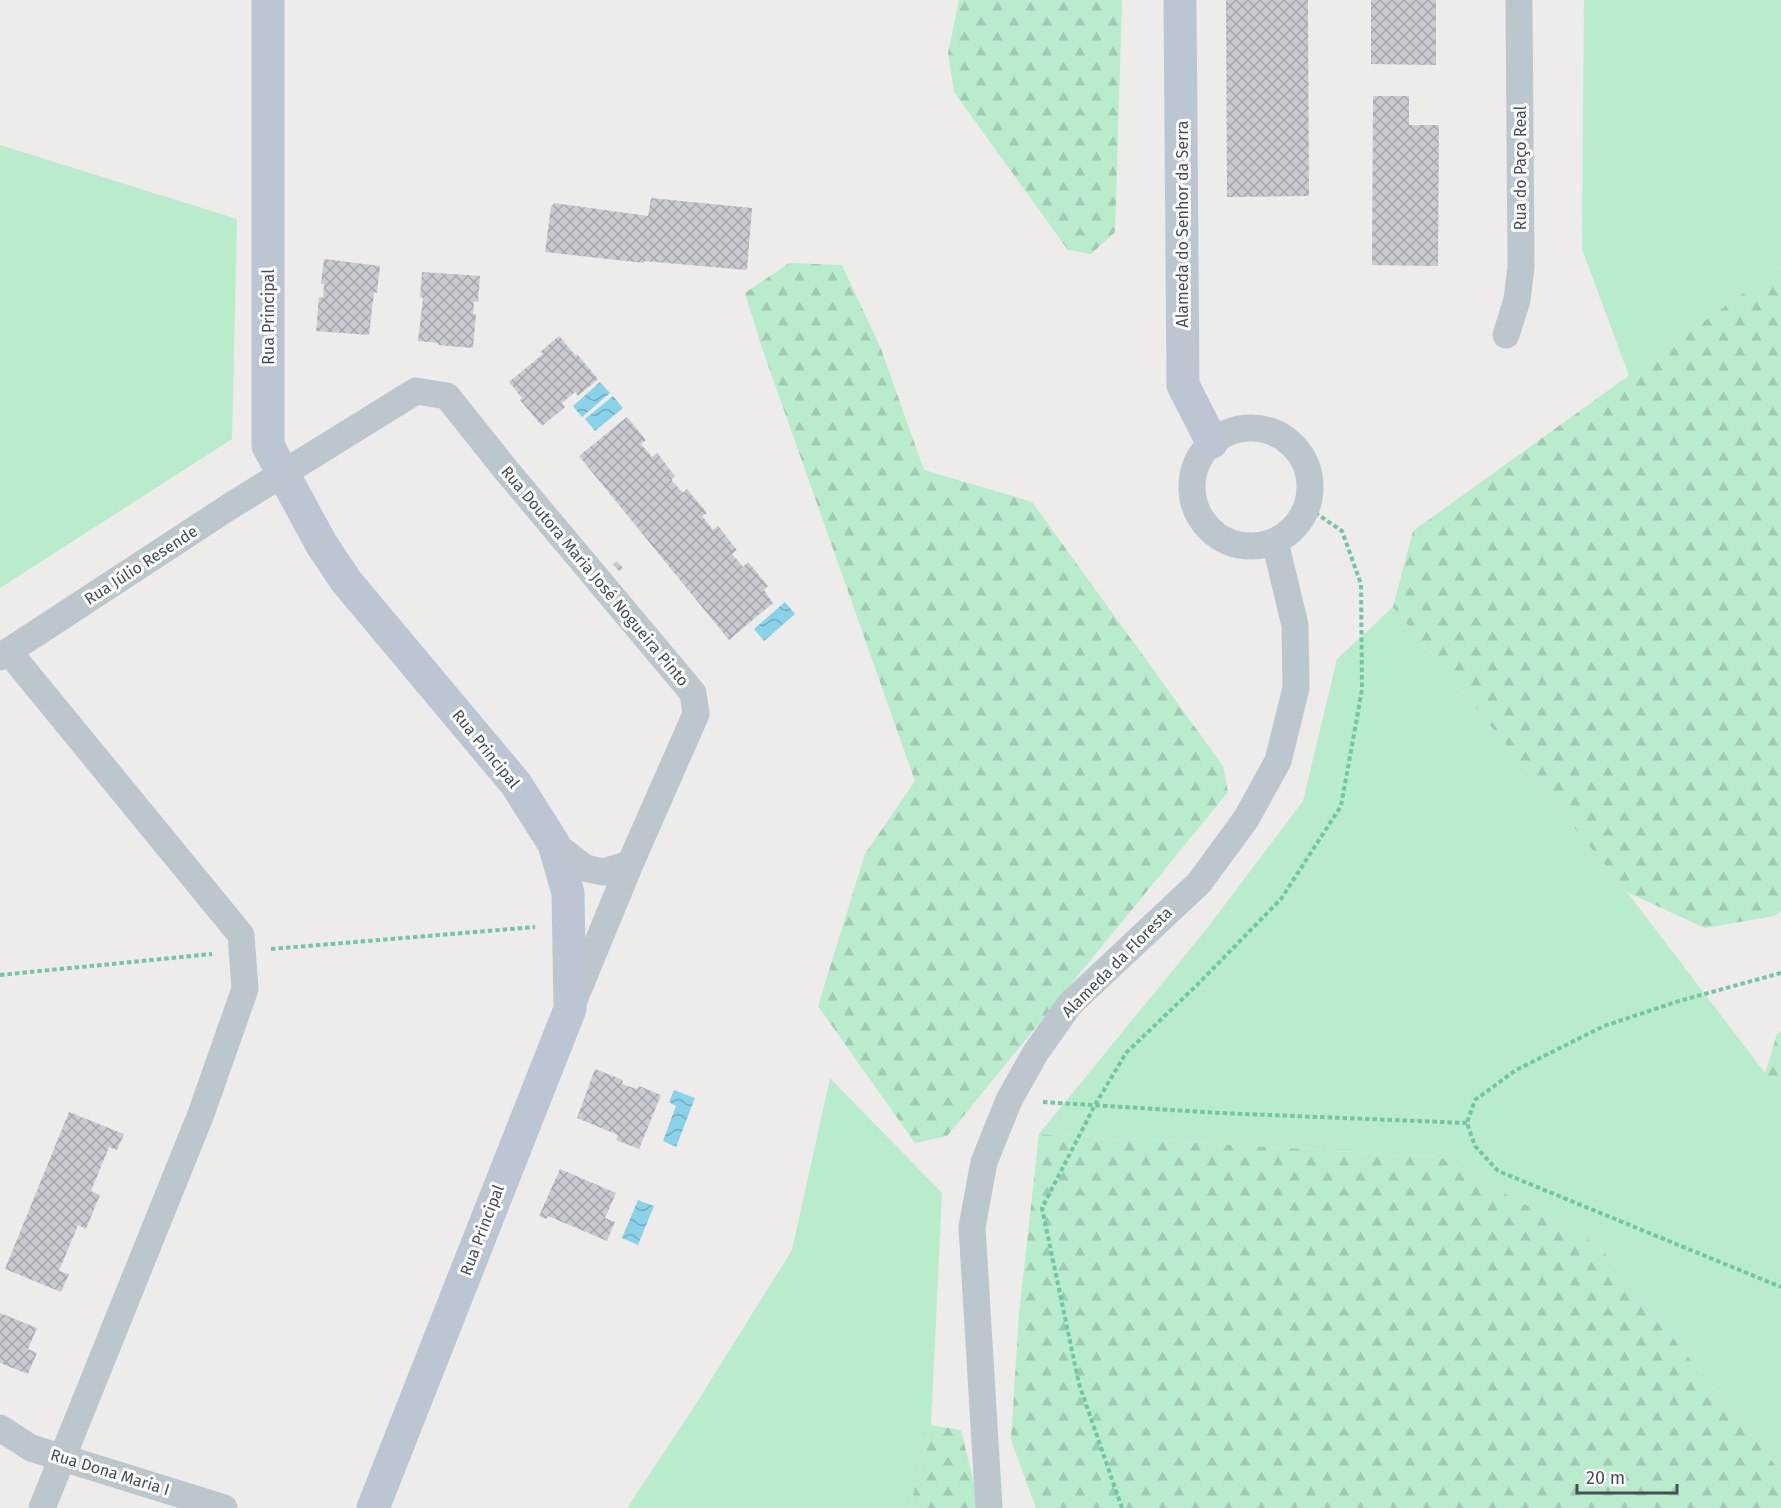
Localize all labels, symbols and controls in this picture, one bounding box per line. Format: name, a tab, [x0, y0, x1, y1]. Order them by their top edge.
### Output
street label: Rua do Paço Real	[1511, 106, 1531, 230]
street label: Alameda do Senhor da Serra	[1173, 121, 1192, 327]
street label: Rua Principal	[259, 269, 278, 365]
street label: Rua Doutora Maria José Nogueira Pinto	[497, 462, 693, 690]
street label: Rua Júlio Resende	[81, 521, 201, 609]
street label: Rua Principal	[448, 706, 524, 792]
street label: Alameda da Floresta	[1058, 903, 1176, 1021]
street label: Rua Principal	[456, 1182, 508, 1278]
street label: Rua Dona Maria I	[48, 1445, 172, 1499]
scale bar	[1577, 1457, 1678, 1495]
text: 20 m	[1586, 1467, 1625, 1489]

